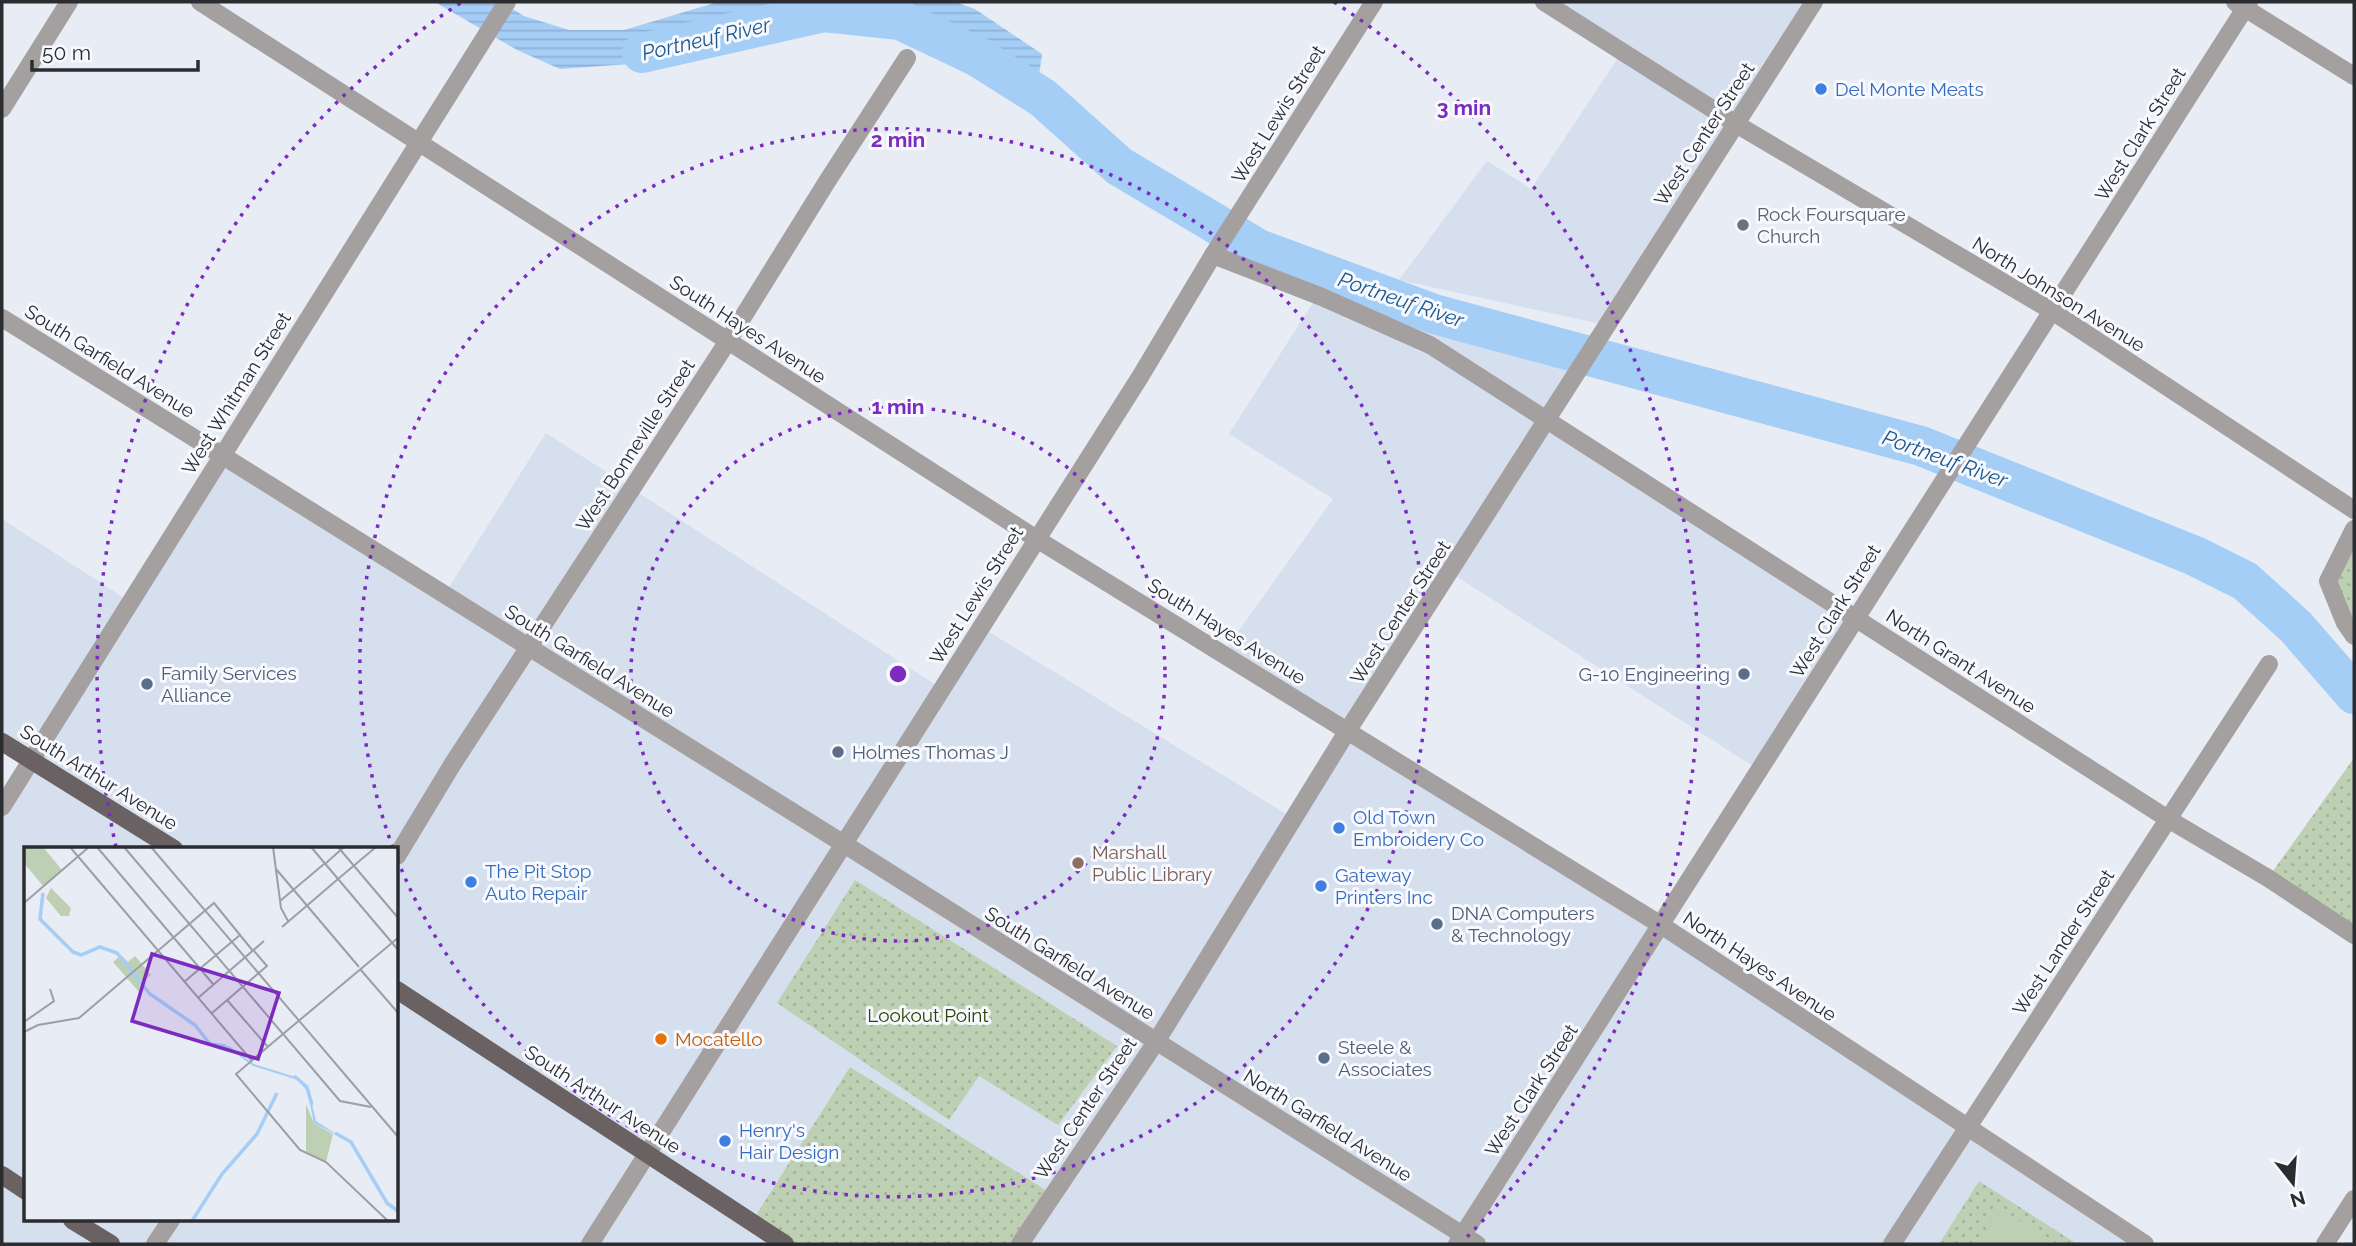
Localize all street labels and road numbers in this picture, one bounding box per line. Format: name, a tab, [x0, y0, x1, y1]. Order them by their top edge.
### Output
street label: West Lewis Street	[1227, 41, 1330, 187]
street label: West Center Street	[1649, 58, 1759, 210]
street label: West Clark Street	[2090, 63, 2190, 205]
street label: North Johnson Avenue	[1969, 232, 2149, 356]
street label: South Hayes Avenue	[666, 270, 830, 388]
street label: South Garfield Avenue	[21, 300, 199, 422]
street label: West Whitman Street	[177, 307, 295, 478]
street label: West Bonneville Street	[571, 354, 699, 535]
street label: West Lewis Street	[925, 522, 1028, 668]
street label: West Center Street	[1345, 536, 1455, 688]
street label: West Clark Street	[1785, 540, 1885, 682]
street label: South Hayes Avenue	[1144, 574, 1310, 688]
street label: South Garfield Avenue	[501, 600, 679, 722]
street label: North Grant Avenue	[1882, 604, 2040, 718]
street label: South Arthur Avenue	[16, 720, 182, 834]
street label: West Lander Street	[2008, 864, 2119, 1019]
street label: South Garfield Avenue	[981, 902, 1159, 1024]
street label: North Hayes Avenue	[1679, 907, 1841, 1025]
street label: West Clark Street	[1480, 1019, 1582, 1160]
street label: West Center Street	[1029, 1032, 1141, 1183]
street label: South Arthur Avenue	[521, 1040, 685, 1158]
street label: North Garfield Avenue	[1240, 1064, 1416, 1186]

